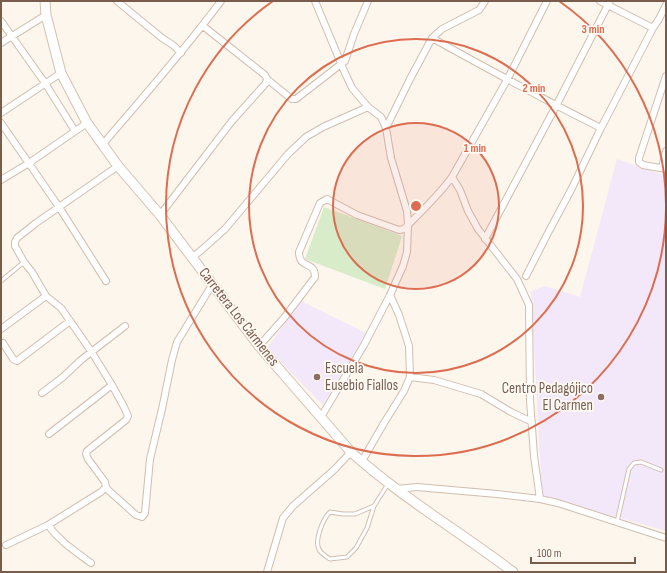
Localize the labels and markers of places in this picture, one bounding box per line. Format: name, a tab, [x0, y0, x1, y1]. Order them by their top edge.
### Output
centre of rings	[409, 199, 423, 213]
place label: Escuela Eusebio Fiallos	[325, 359, 398, 395]
marker: Escuela Eusebio Fiallos	[312, 372, 322, 382]
place label: Centro Pedagójico El Carmen	[502, 379, 593, 415]
marker: Centro Pedagójico El Carmen	[596, 392, 606, 402]

